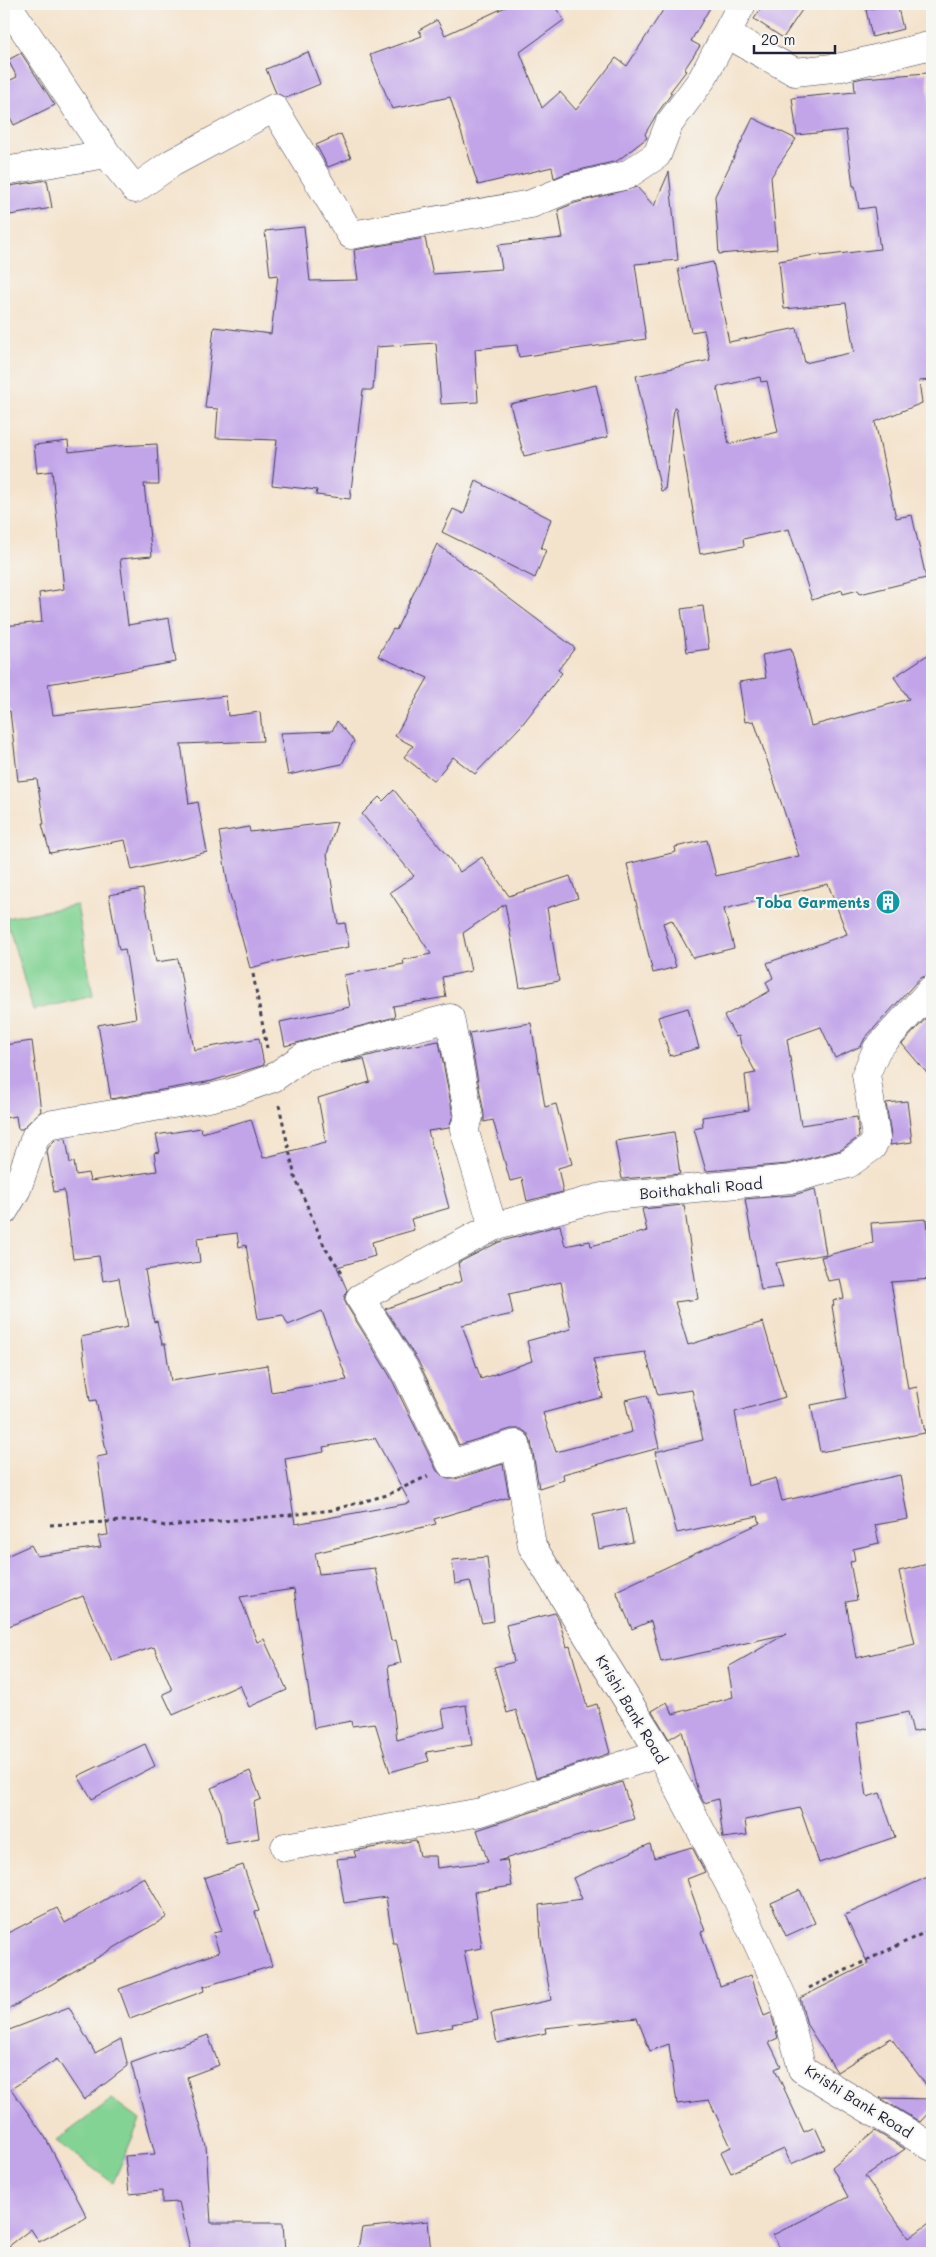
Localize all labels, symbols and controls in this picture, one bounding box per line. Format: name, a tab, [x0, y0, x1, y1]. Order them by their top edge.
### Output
scale bar	[754, 22, 835, 54]
text: 20 m	[761, 29, 795, 49]
building icon: Toba Garments	[875, 889, 901, 915]
place label: Toba Garments	[756, 892, 870, 912]
street label: Boithakhali Road	[639, 1173, 763, 1203]
street label: Krishi Bank Road	[592, 1651, 672, 1767]
street label: Krishi Bank Road	[801, 2060, 917, 2142]

